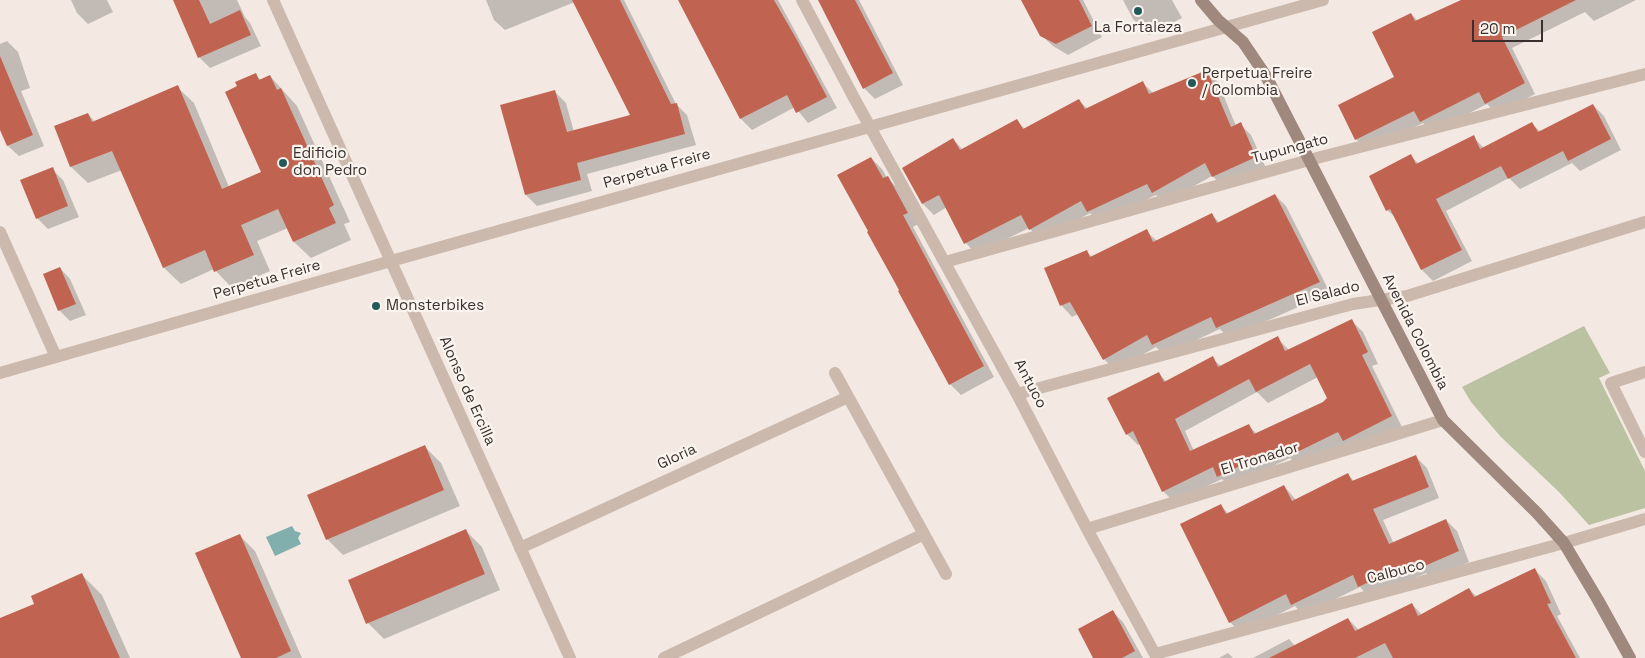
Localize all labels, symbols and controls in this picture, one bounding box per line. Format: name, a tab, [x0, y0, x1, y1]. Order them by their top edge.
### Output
marker: La Fortaleza	[1132, 5, 1144, 17]
scale bar	[1475, 10, 1546, 42]
place label: La Fortaleza	[1094, 19, 1182, 37]
text: 20 m	[1480, 19, 1515, 38]
place label: Perpetua Freire / Colombia	[1202, 65, 1312, 100]
marker: Perpetua Freire / Colombia	[1186, 77, 1198, 89]
street label: Tupungato	[1250, 130, 1330, 168]
place label: Edificio don Pedro	[293, 145, 367, 180]
street label: Perpetua Freire	[601, 145, 713, 193]
marker: Edificio don Pedro	[277, 157, 289, 169]
street label: Perpetua Freire	[211, 256, 323, 304]
street label: Avenida Colombia	[1378, 271, 1452, 393]
street label: El Salado	[1294, 277, 1362, 311]
place label: Monsterbikes	[386, 297, 484, 315]
marker: Monsterbikes	[370, 300, 382, 312]
street label: Alonso de Ercilla	[435, 334, 499, 448]
street label: Antuco	[1010, 356, 1050, 412]
street label: El Tronador	[1219, 439, 1301, 479]
street label: Gloria	[655, 440, 699, 474]
street label: Calbuco	[1365, 556, 1427, 588]

